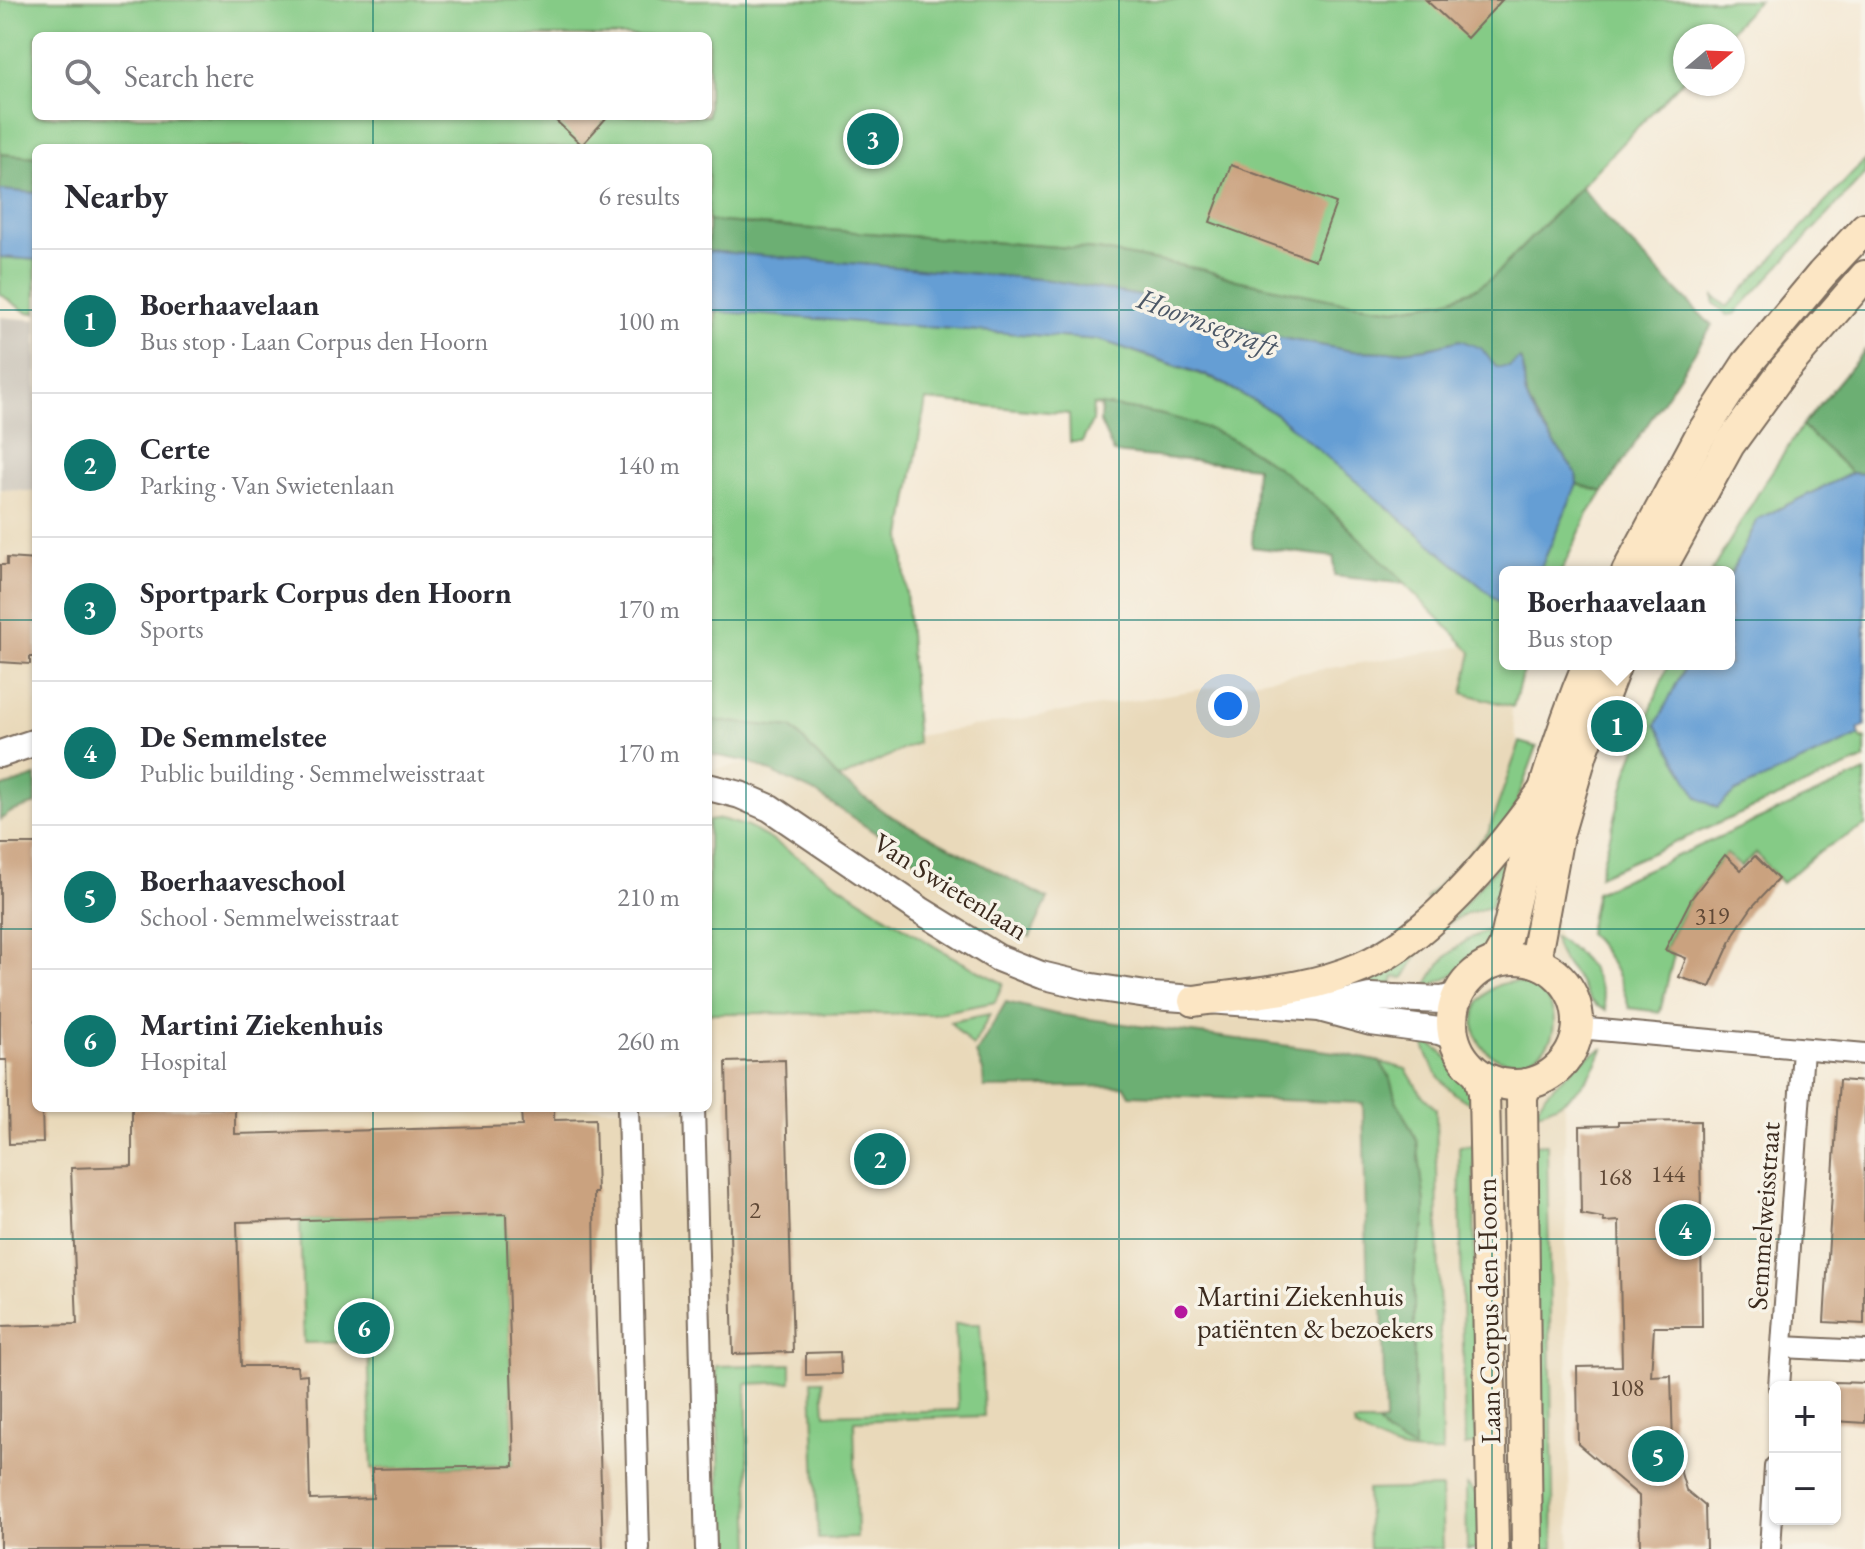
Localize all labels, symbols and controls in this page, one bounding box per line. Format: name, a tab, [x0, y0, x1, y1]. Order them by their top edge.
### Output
north arrow	[1673, 24, 1745, 96]
search box	[32, 32, 712, 120]
icon: search	[60, 54, 104, 98]
text: Search here	[124, 57, 254, 96]
pin: 3	[847, 109, 899, 169]
text: Nearby	[64, 174, 168, 218]
text: 6 results	[599, 179, 680, 213]
water label: Hoornsegraft	[1131, 278, 1285, 366]
text: Boerhaavelaan	[140, 285, 319, 324]
text: 1	[83, 304, 97, 338]
text: 100 m	[617, 304, 680, 338]
text: Bus stop · Laan Corpus den Hoorn	[140, 324, 488, 358]
text: Certe	[140, 429, 210, 468]
text: 2	[83, 448, 97, 482]
text: 140 m	[617, 448, 680, 482]
text: Parking · Van Swietenlaan	[140, 468, 395, 502]
popup	[1499, 566, 1735, 670]
text: Sportpark Corpus den Hoorn	[140, 573, 512, 612]
text: Boerhaavelaan	[1527, 582, 1707, 621]
text: 3	[83, 592, 97, 626]
text: 170 m	[617, 592, 680, 626]
text: Sports	[140, 612, 204, 646]
text: Bus stop	[1527, 621, 1613, 655]
your location	[1208, 686, 1248, 726]
pin: 1	[1591, 696, 1643, 756]
text: De Semmelstee	[140, 717, 327, 756]
text: 4	[83, 736, 97, 770]
text: 170 m	[617, 736, 680, 770]
text: Public building · Semmelweisstraat	[140, 756, 485, 790]
street label: Van Swietenlaan	[867, 824, 1035, 948]
text: Boerhaaveschool	[140, 861, 346, 900]
text: 5	[83, 880, 97, 914]
text: 210 m	[617, 880, 680, 914]
text: School · Semmelweisstraat	[140, 900, 399, 934]
house number: 319	[1695, 900, 1730, 931]
text: Martini Ziekenhuis	[140, 1005, 383, 1044]
text: 6	[83, 1024, 97, 1058]
text: 260 m	[617, 1024, 680, 1058]
text: Hospital	[140, 1044, 227, 1078]
street label: Semmelweisstraat	[1738, 1120, 1788, 1311]
pin: 2	[854, 1129, 906, 1189]
house number: 144	[1651, 1158, 1686, 1189]
house number: 168	[1598, 1161, 1632, 1192]
street label: Laan Corpus den Hoorn	[1468, 1177, 1508, 1444]
house number: 2	[749, 1194, 761, 1225]
pin: 4	[1659, 1200, 1711, 1260]
place label: Martini Ziekenhuis patiënten & bezoekers	[1197, 1278, 1434, 1346]
pin: 6	[338, 1298, 390, 1358]
marker: Martini Ziekenhuis patiënten & bezoekers	[1172, 1303, 1190, 1321]
house number: 108	[1610, 1372, 1644, 1403]
map controls	[1769, 1381, 1841, 1525]
button: +	[1769, 1381, 1841, 1453]
pin: 5	[1632, 1426, 1684, 1486]
button: −	[1769, 1453, 1841, 1525]

